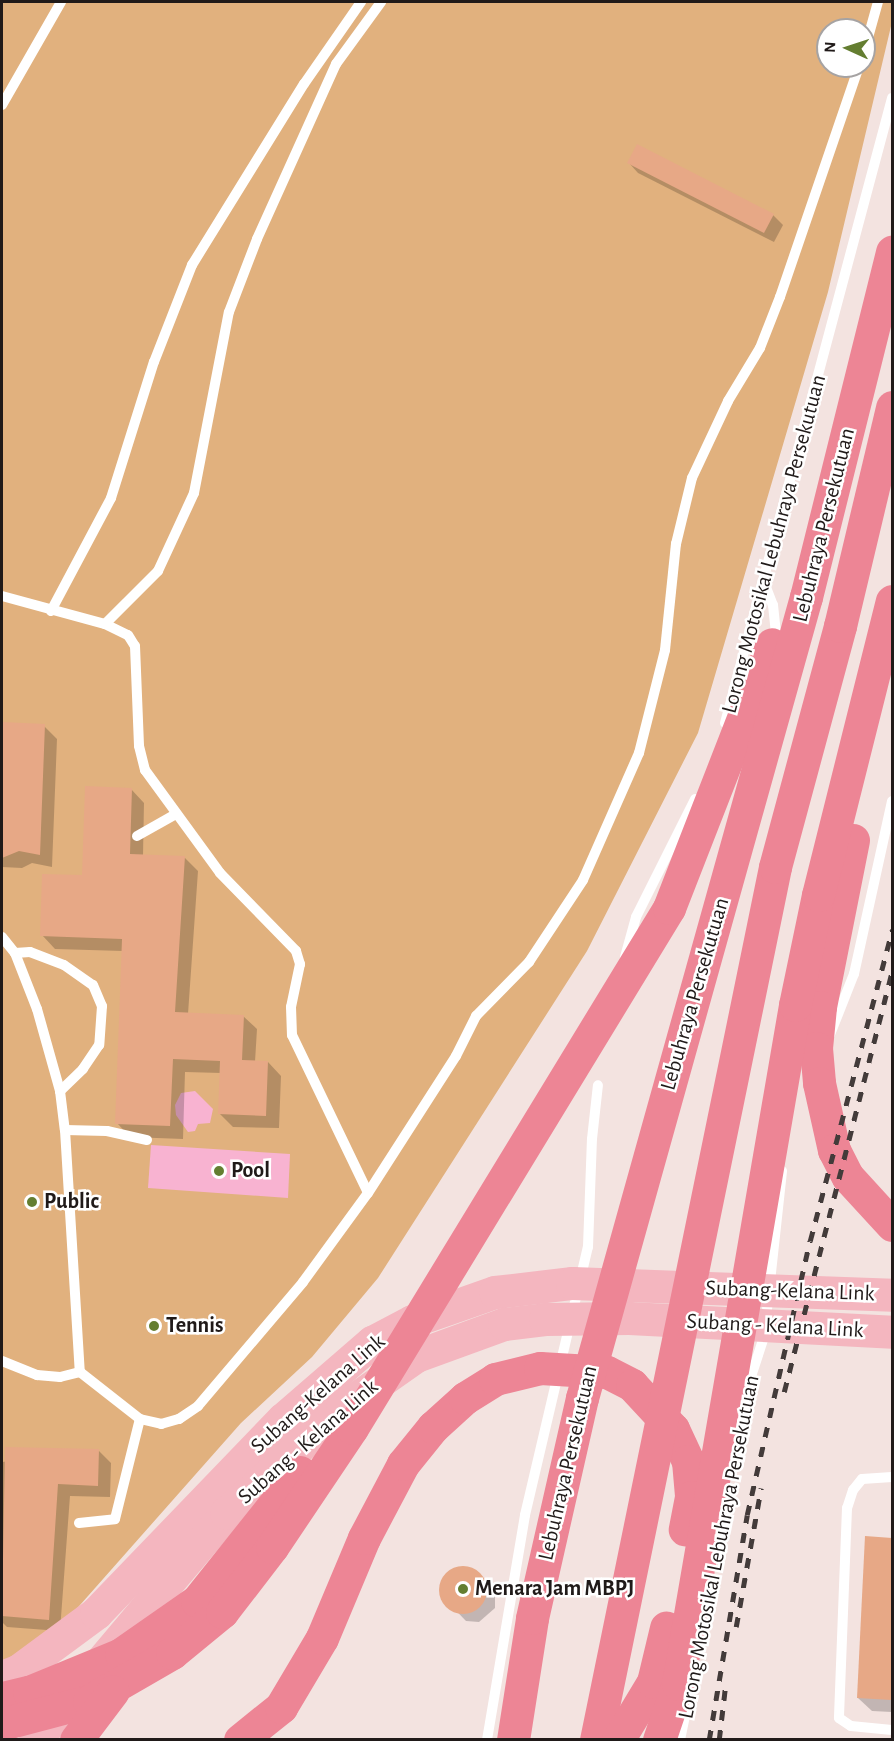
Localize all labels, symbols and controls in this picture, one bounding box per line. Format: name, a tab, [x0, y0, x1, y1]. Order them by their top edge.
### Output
north arrow	[816, 18, 876, 78]
text: N	[822, 41, 838, 53]
street label: Lorong Motosikal Lebuhraya Persekutuan	[716, 372, 832, 716]
street label: Lebuhraya Persekutuan	[787, 425, 861, 625]
street label: Lebuhraya Persekutuan	[655, 895, 735, 1093]
place label: Pool	[231, 1158, 270, 1184]
marker: Pool	[212, 1164, 226, 1178]
place label: Public	[44, 1189, 99, 1215]
marker: Public	[25, 1195, 39, 1209]
street label: Subang-Kelana Link	[705, 1275, 875, 1307]
street label: Subang - Kelana Link	[686, 1308, 864, 1344]
place label: Tennis	[166, 1313, 223, 1339]
marker: Tennis	[147, 1319, 161, 1333]
street label: Subang-Kelana Link	[246, 1329, 390, 1459]
street label: Lebuhraya Persekutuan	[533, 1363, 603, 1563]
street label: Lorong Motosikal Lebuhraya Persekutuan	[673, 1373, 765, 1721]
street label: Subang - Kelana Link	[233, 1374, 383, 1510]
place label: Menara Jam MBPJ	[475, 1576, 634, 1602]
marker: Menara Jam MBPJ	[456, 1582, 470, 1596]

